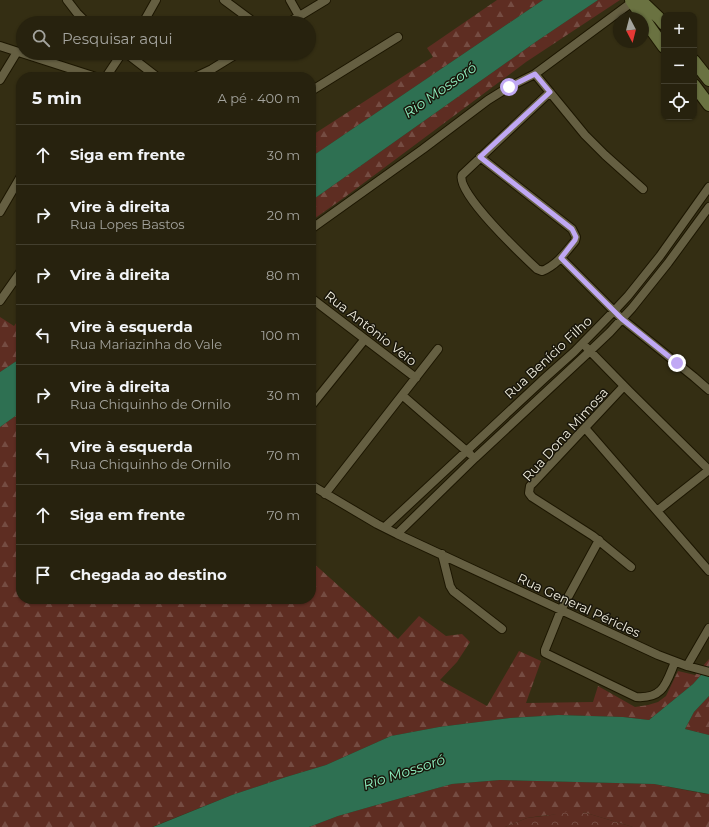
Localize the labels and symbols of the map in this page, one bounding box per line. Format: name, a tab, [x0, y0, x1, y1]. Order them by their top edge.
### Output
north arrow	[613, 12, 649, 48]
water label: Rio Mossoró	[400, 58, 480, 122]
route start	[500, 78, 518, 96]
street label: Rua Antônio Veio	[322, 287, 420, 369]
street label: Rua Benício Filho	[501, 312, 595, 402]
route end	[668, 354, 686, 372]
street label: Rua Dona Mimosa	[519, 384, 611, 484]
street label: Rua General Péricles	[515, 570, 643, 640]
water label: Rio Mossoró	[361, 750, 447, 794]

